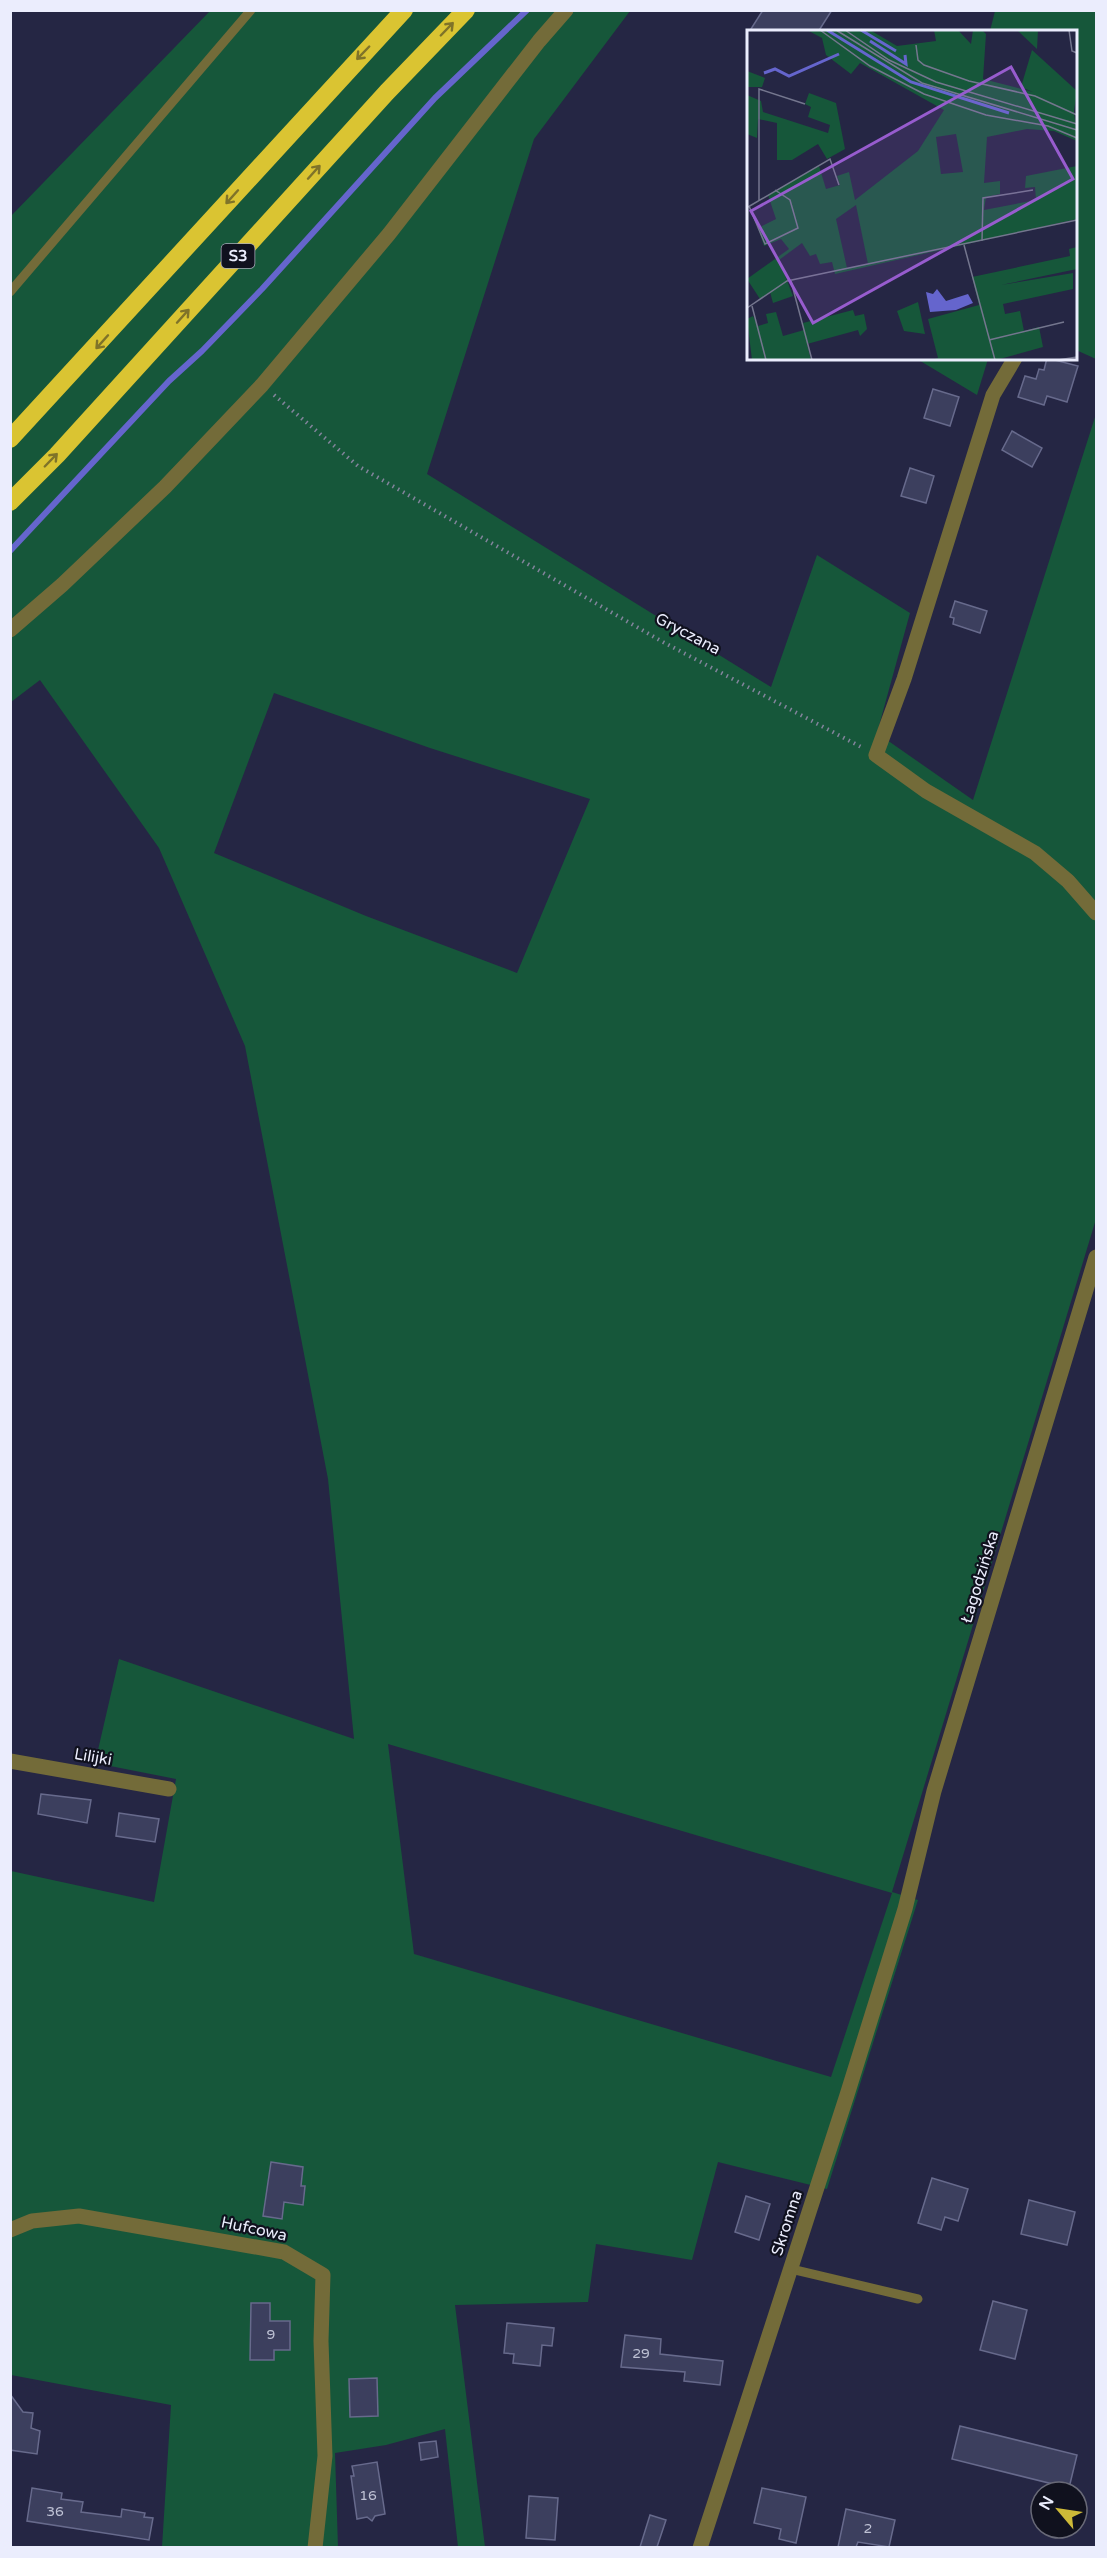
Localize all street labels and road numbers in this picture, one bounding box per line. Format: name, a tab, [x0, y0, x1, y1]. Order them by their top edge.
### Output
road number: S3	[222, 244, 254, 268]
street label: Gryczana	[652, 609, 724, 659]
street label: Łagodzińska	[957, 1529, 1003, 1625]
street label: Lilijki	[73, 1744, 113, 1770]
street label: Skromna	[767, 2188, 807, 2258]
street label: Hufcowa	[219, 2212, 289, 2246]

